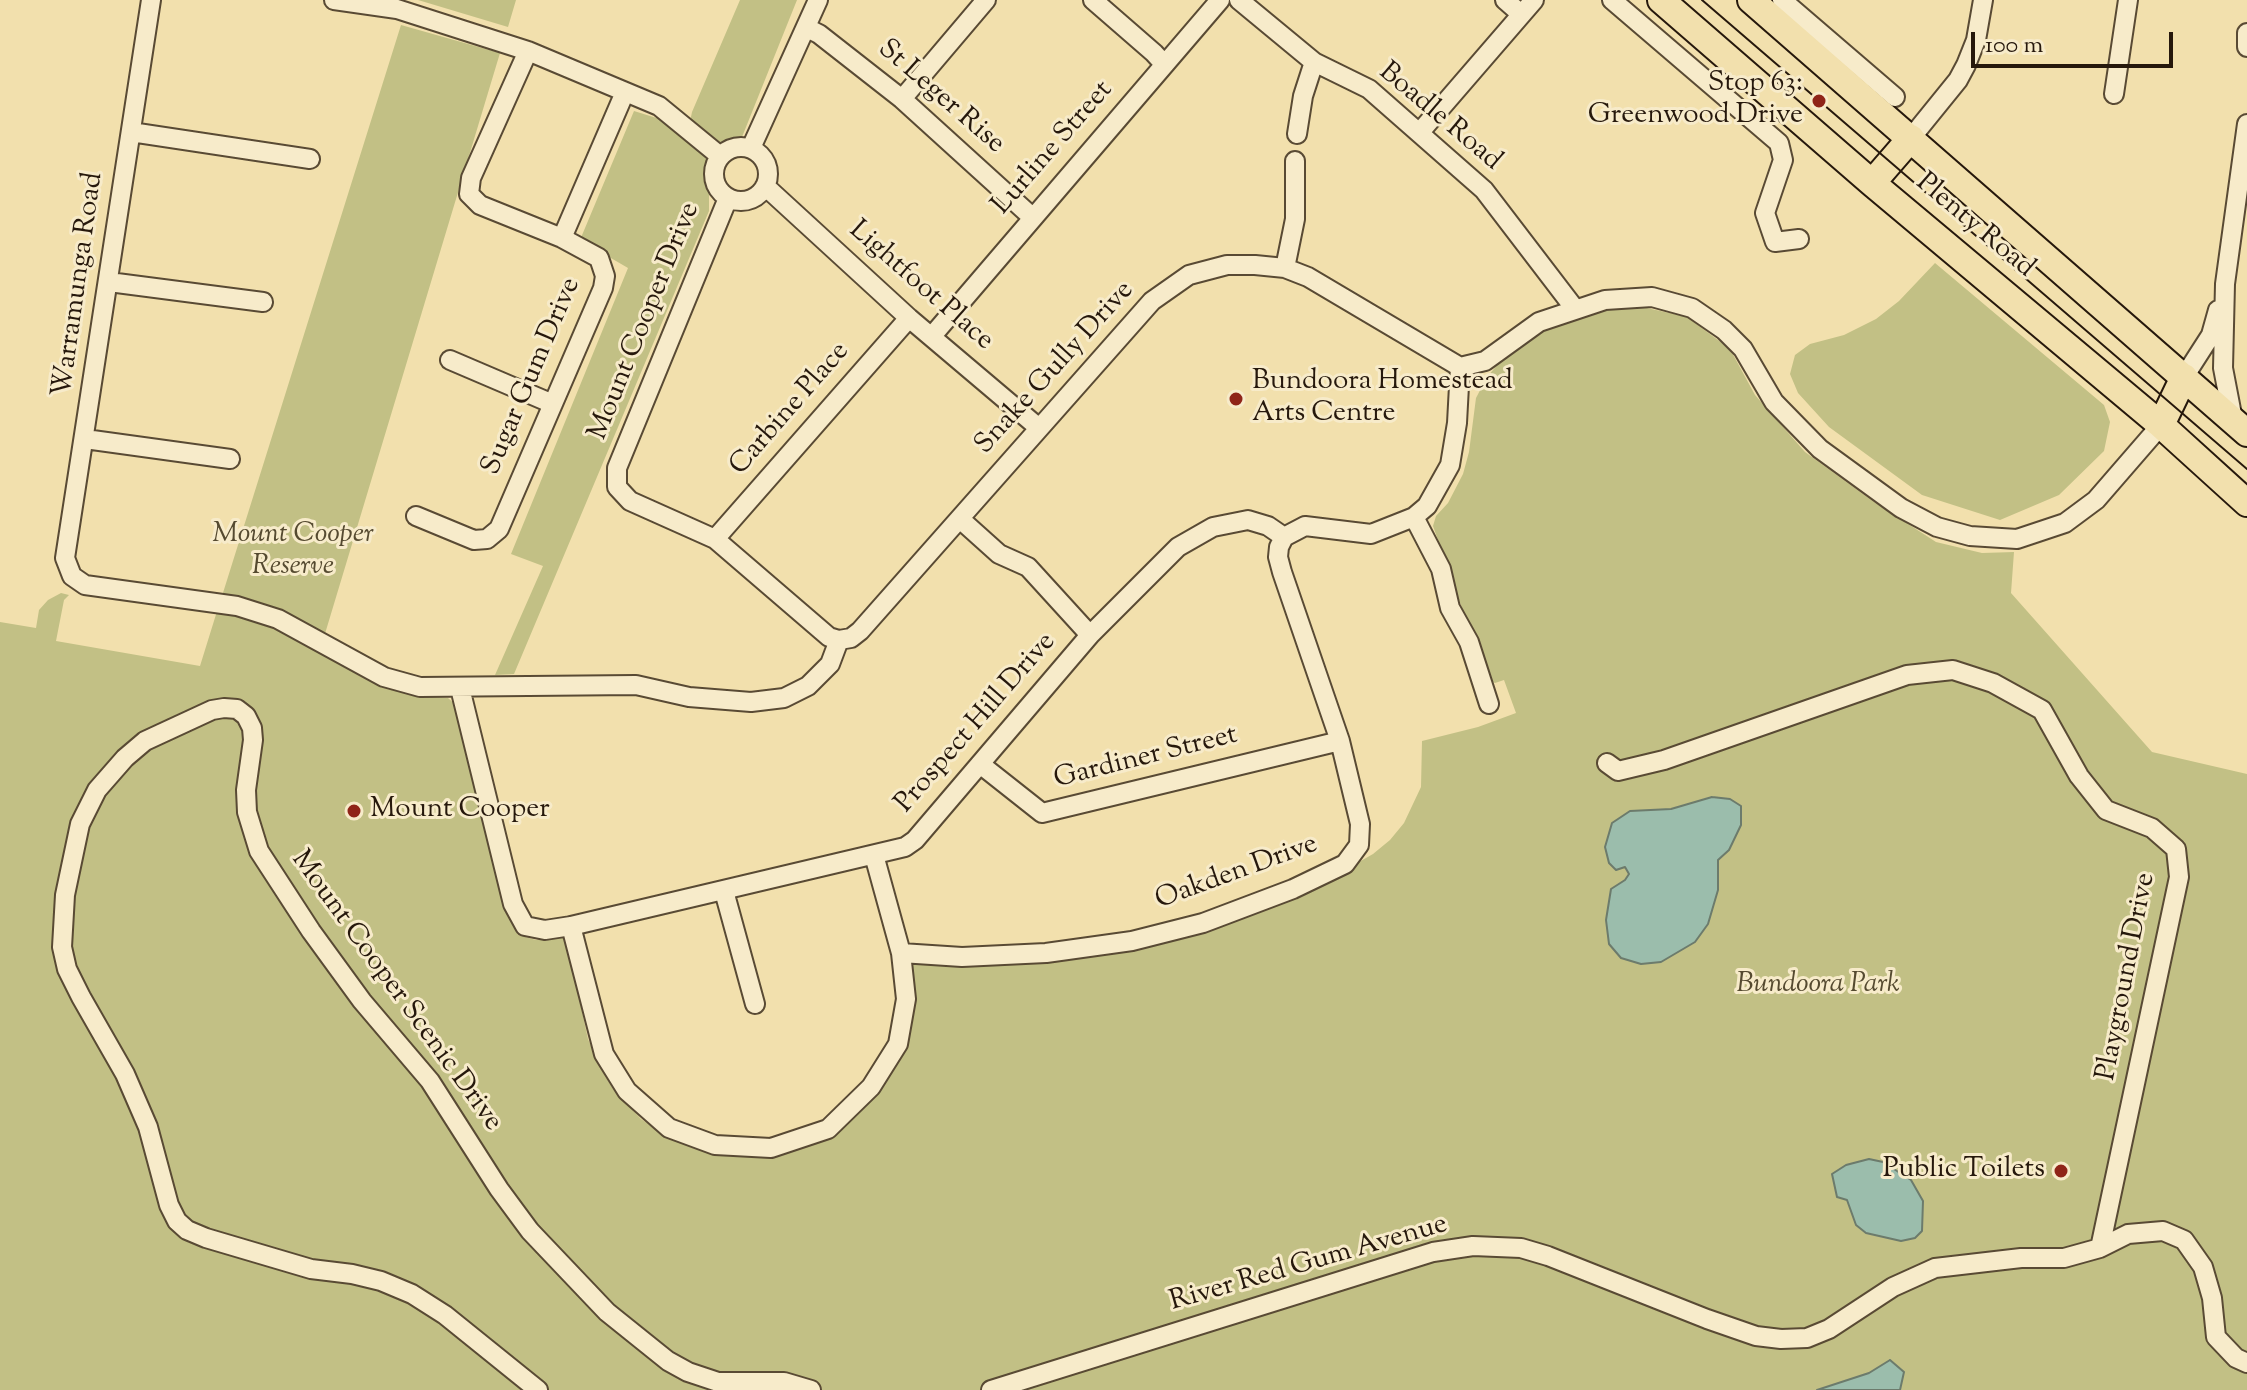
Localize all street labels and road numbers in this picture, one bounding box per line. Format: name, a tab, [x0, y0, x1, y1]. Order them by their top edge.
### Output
street label: St Leger Rise	[870, 34, 1010, 162]
street label: Boadle Road	[1370, 57, 1508, 179]
street label: Lurline Street	[987, 75, 1121, 223]
street label: Plenty Road	[1908, 168, 2040, 286]
street label: Warramunga Road	[48, 170, 112, 400]
street label: Mount Cooper Drive	[583, 198, 709, 446]
street label: Lightfoot Place	[841, 215, 999, 359]
street label: Sugar Gum Drive	[476, 273, 590, 481]
street label: Snake Gully Drive	[969, 275, 1143, 463]
street label: Carbine Place	[724, 337, 858, 483]
street label: Prospect Hill Drive	[890, 627, 1064, 821]
street label: Gardiner Street	[1051, 720, 1241, 798]
street label: Oakden Drive	[1151, 829, 1323, 919]
street label: Mount Cooper Scenic Drive	[282, 845, 508, 1139]
street label: Playground Drive	[2091, 870, 2165, 1084]
street label: River Red Gum Avenue	[1166, 1209, 1452, 1321]

